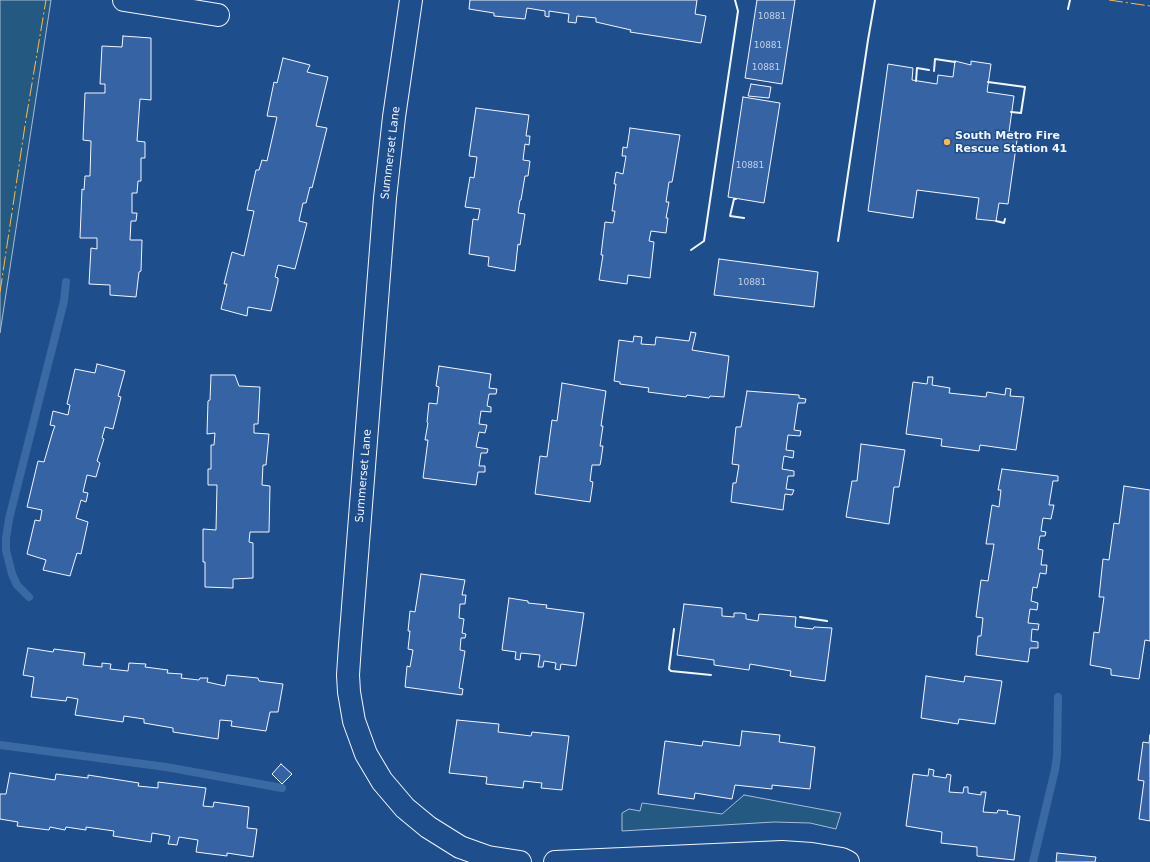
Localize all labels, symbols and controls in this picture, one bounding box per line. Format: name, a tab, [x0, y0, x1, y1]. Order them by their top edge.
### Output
house number: 10881	[758, 12, 786, 22]
house number: 10881	[754, 41, 782, 51]
house number: 10881	[752, 63, 780, 73]
street label: Summerset Lane	[379, 106, 403, 200]
place label: South Metro Fire Rescue Station 41	[955, 129, 1067, 155]
marker: South Metro Fire Rescue Station 41	[942, 137, 952, 147]
house number: 10881	[736, 161, 764, 171]
house number: 10881	[738, 278, 766, 288]
street label: Summerset Lane	[353, 429, 375, 523]

